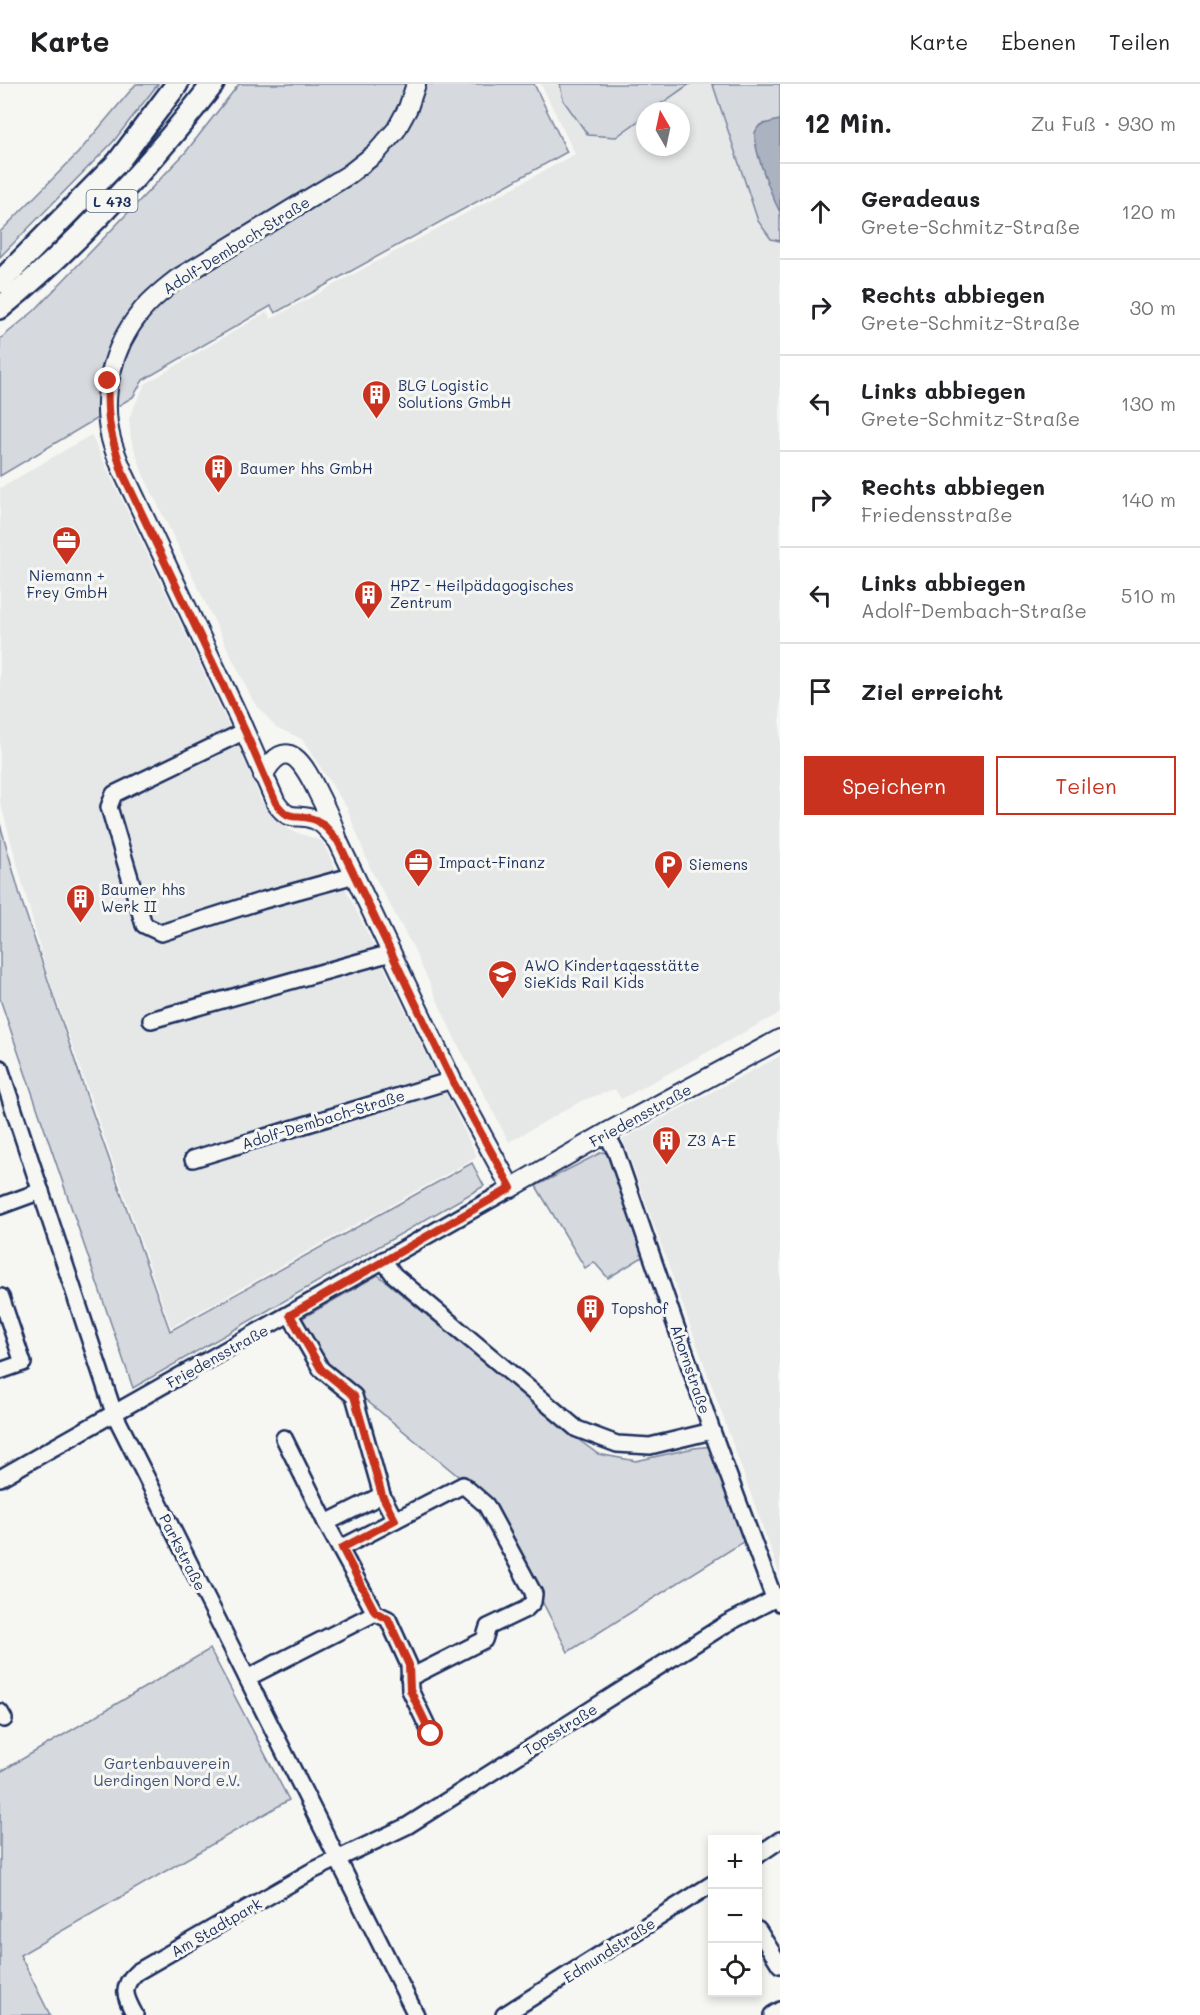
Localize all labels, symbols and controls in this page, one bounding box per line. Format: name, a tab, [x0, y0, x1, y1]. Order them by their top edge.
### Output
text: Karte	[30, 23, 109, 59]
text: Karte	[910, 28, 968, 55]
text: Ebenen	[1001, 28, 1076, 55]
text: Teilen	[1109, 28, 1170, 55]
north arrow	[636, 102, 690, 156]
text: 12 Min.	[804, 106, 892, 140]
text: Zu Fuß · 930 m	[1031, 110, 1176, 136]
text: Geradeaus	[861, 184, 980, 213]
road number: L 473	[86, 190, 138, 212]
street label: Adolf-Dembach-Straße	[159, 192, 313, 298]
icon: ahead	[804, 195, 837, 228]
text: 120 m	[1121, 198, 1176, 224]
text: Grete-Schmitz-Straße	[861, 213, 1080, 239]
text: Rechts abbiegen	[861, 280, 1045, 309]
icon: right	[804, 291, 837, 324]
text: 30 m	[1130, 294, 1176, 320]
text: Grete-Schmitz-Straße	[861, 309, 1080, 335]
route end	[94, 367, 120, 393]
place label: BLG Logistic Solutions GmbH	[398, 375, 511, 412]
text: Links abbiegen	[861, 376, 1026, 405]
building icon: BLG Logistic Solutions GmbH	[361, 378, 393, 420]
icon: left	[804, 387, 837, 420]
text: 130 m	[1121, 390, 1176, 416]
text: Grete-Schmitz-Straße	[861, 405, 1080, 431]
building icon: Baumer hhs GmbH	[203, 452, 235, 494]
place label: Baumer hhs GmbH	[240, 458, 373, 478]
text: Rechts abbiegen	[861, 472, 1045, 501]
icon: right	[804, 483, 837, 516]
text: 140 m	[1121, 486, 1176, 512]
text: Friedensstraße	[861, 501, 1013, 527]
office icon: Niemann + Frey GmbH	[51, 524, 83, 566]
place label: Niemann + Frey GmbH	[26, 565, 108, 602]
text: Links abbiegen	[861, 568, 1026, 597]
place label: HPZ - Heilpädagogisches Zentrum	[390, 575, 574, 612]
building icon: HPZ - Heilpädagogisches Zentrum	[353, 578, 385, 620]
icon: left	[804, 579, 837, 612]
text: 510 m	[1121, 582, 1176, 608]
text: Adolf-Dembach-Straße	[861, 597, 1087, 623]
icon: arrive	[804, 675, 837, 708]
text: Ziel erreicht	[861, 677, 1003, 706]
button: Speichern	[804, 756, 984, 815]
button: Teilen	[996, 756, 1176, 815]
office icon: Impact-Finanz	[402, 846, 434, 888]
parking icon: Siemens	[652, 848, 684, 890]
place label: Impact-Finanz	[439, 852, 545, 872]
place label: Siemens	[689, 854, 748, 874]
place label: Baumer hhs Werk II	[101, 879, 186, 916]
building icon: Baumer hhs Werk II	[64, 882, 96, 924]
place label: AWO Kindertagesstätte SieKids Rail Kids	[524, 955, 700, 992]
school or university icon: AWO Kindertagesstätte SieKids Rail Kids	[487, 958, 519, 1000]
street label: Friedensstraße	[585, 1079, 695, 1151]
street label: Adolf-Dembach-Straße	[239, 1085, 407, 1153]
building icon: Z3 A-E	[650, 1124, 682, 1166]
place label: Z3 A-E	[687, 1130, 736, 1150]
building icon: Topshof	[574, 1292, 606, 1334]
place label: Topshof	[611, 1298, 669, 1318]
street label: Friedensstraße	[162, 1320, 272, 1392]
street label: Ahornstraße	[666, 1322, 716, 1416]
street label: Parkstraße	[155, 1510, 211, 1594]
street label: Topsstraße	[519, 1698, 601, 1760]
route start	[417, 1720, 443, 1746]
park label: Gartenbauverein Uerdingen Nord e.V.	[94, 1753, 240, 1790]
map controls	[708, 1835, 762, 1997]
button: +	[708, 1835, 762, 1889]
button: −	[708, 1889, 762, 1943]
street label: Am Stadtpark	[167, 1893, 265, 1961]
street label: Edmundstraße	[559, 1913, 659, 1987]
button: locate	[708, 1943, 762, 1997]

